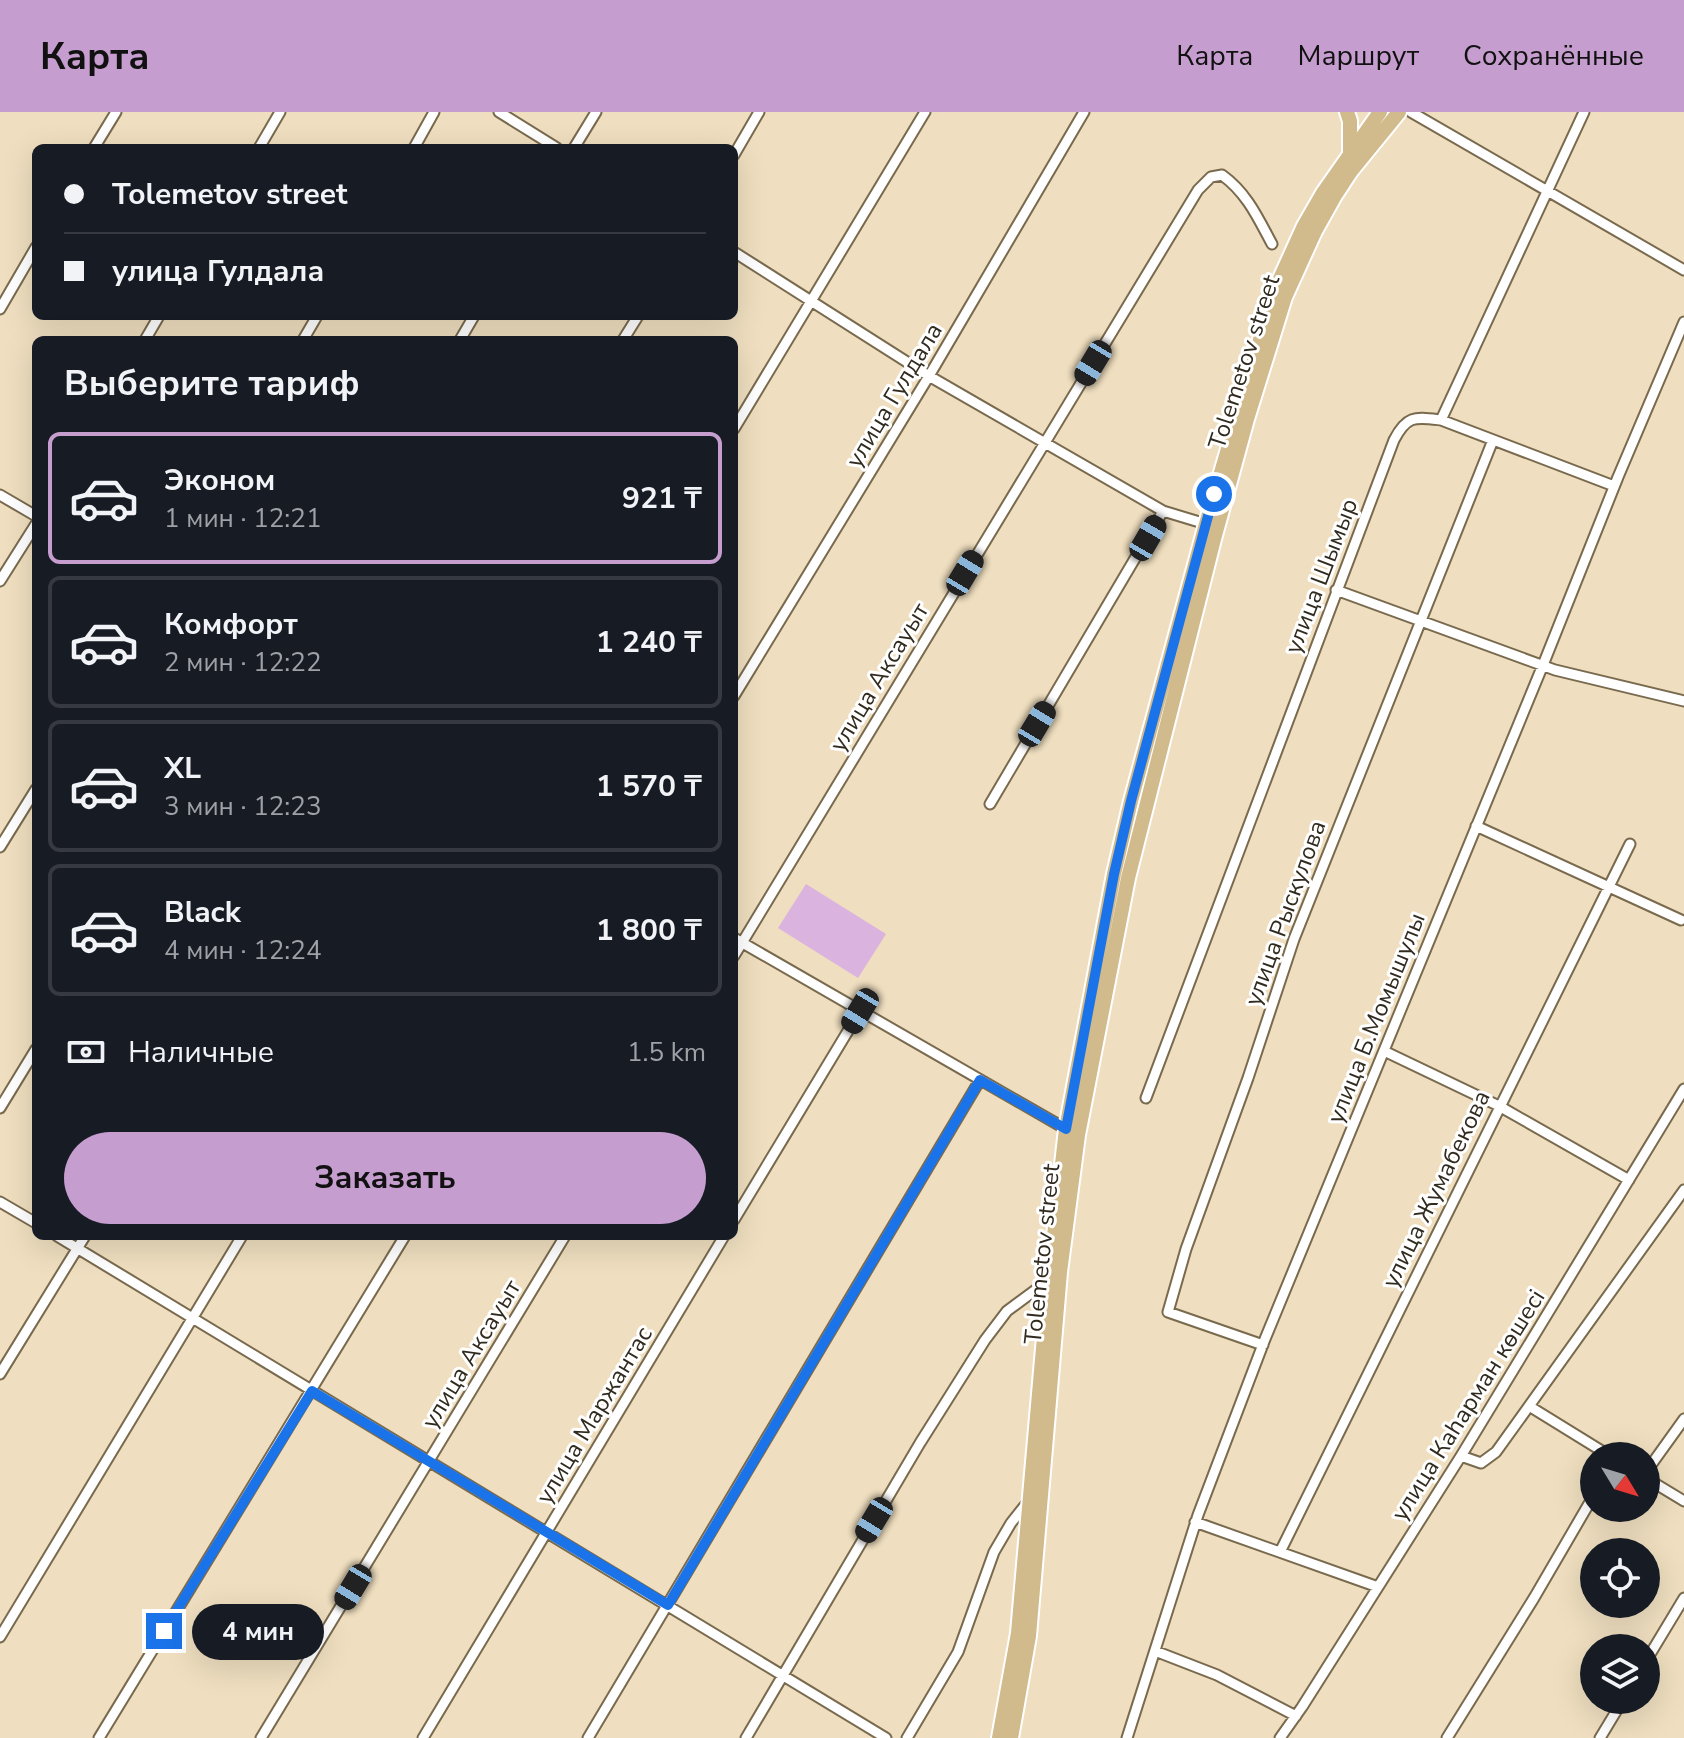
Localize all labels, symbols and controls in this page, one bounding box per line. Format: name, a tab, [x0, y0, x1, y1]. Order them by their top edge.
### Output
text: Карта	[40, 31, 150, 82]
text: Карта	[1176, 37, 1253, 75]
text: Маршрут	[1297, 37, 1419, 75]
text: Сохранённые	[1463, 37, 1644, 75]
text: Tolemetov street	[112, 174, 348, 215]
text: улица Гулдала	[112, 251, 324, 292]
street label: Tolemetov street	[1201, 270, 1287, 453]
street label: улица Гулдала	[838, 317, 950, 473]
car	[1070, 336, 1116, 390]
text: Выберите тариф	[64, 359, 360, 408]
text: Эконом	[164, 460, 275, 501]
icon: car	[68, 462, 140, 534]
route start	[1196, 476, 1232, 512]
text: 921 ₸	[622, 478, 702, 519]
street label: улица Шымыр	[1277, 494, 1365, 658]
text: 1 мин · 12:21	[164, 501, 321, 536]
car	[1126, 511, 1170, 565]
car	[942, 546, 988, 600]
street label: улица Аксауыт	[822, 596, 936, 757]
text: Комфорт	[164, 604, 298, 645]
icon: car	[68, 606, 140, 678]
text: 1 240 ₸	[596, 622, 702, 663]
text: 2 мин · 12:22	[164, 645, 321, 680]
car	[1014, 697, 1060, 751]
text: XL	[164, 748, 201, 789]
icon: car	[68, 750, 140, 822]
text: 1 570 ₸	[596, 766, 702, 807]
text: 3 мин · 12:23	[164, 789, 321, 824]
street label: улица Рыскулова	[1237, 816, 1333, 1010]
text: Black	[164, 892, 241, 933]
icon: car	[68, 894, 140, 966]
street label: улица Б.Момышулы	[1319, 908, 1433, 1128]
text: 1 800 ₸	[596, 910, 702, 951]
text: 4 мин · 12:24	[164, 933, 321, 968]
car	[837, 984, 883, 1038]
icon: cash	[64, 1030, 108, 1074]
text: Наличные	[128, 1032, 274, 1073]
text: 1.5 km	[627, 1035, 706, 1070]
street label: улица Жумабекова	[1374, 1085, 1498, 1293]
button: Заказать	[64, 1132, 706, 1224]
street label: Tolemetov street	[1017, 1162, 1067, 1346]
street label: улица Аксауыт	[414, 1273, 528, 1434]
street label: улица Каһарман көшесі	[1384, 1283, 1552, 1527]
street label: улица Маржантас	[528, 1320, 660, 1510]
north arrow	[1580, 1442, 1660, 1522]
map controls	[1580, 1442, 1660, 1714]
car	[851, 1493, 897, 1547]
button: locate	[1580, 1538, 1660, 1618]
car	[330, 1560, 376, 1614]
callout: 4 мин	[192, 1603, 324, 1659]
route end	[146, 1613, 182, 1649]
text: 4 мин	[222, 1614, 294, 1649]
button: layers	[1580, 1634, 1660, 1714]

